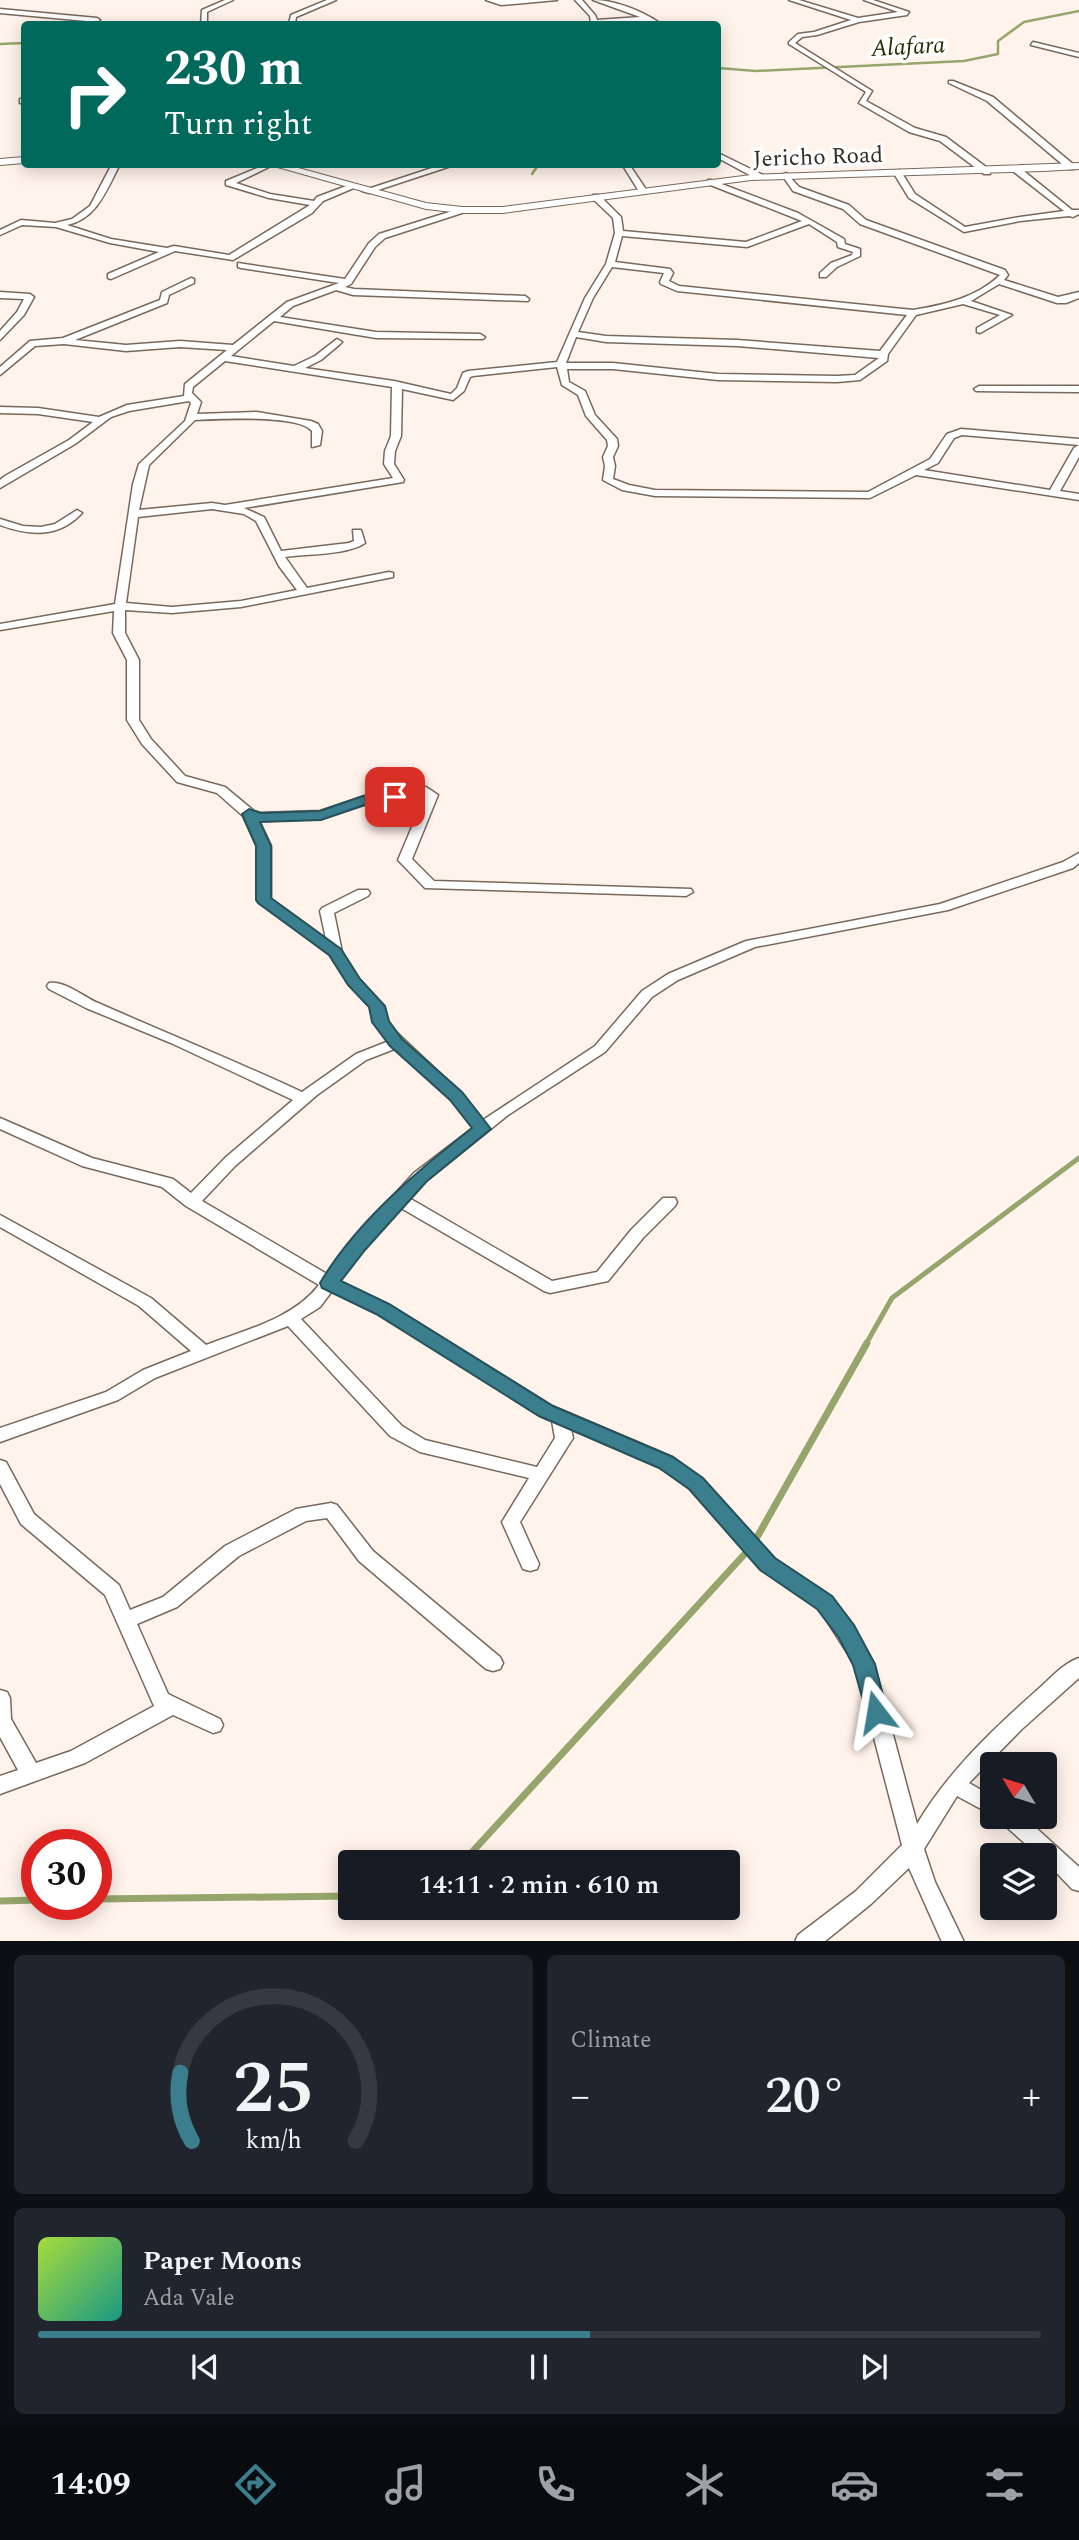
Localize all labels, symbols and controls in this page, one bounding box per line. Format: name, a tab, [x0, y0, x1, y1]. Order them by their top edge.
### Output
water label: Alafara	[869, 27, 946, 67]
text: 230 m	[164, 32, 303, 107]
icon: right	[49, 49, 140, 140]
text: Turn right	[164, 100, 312, 149]
street label: Jericho Road	[752, 138, 884, 177]
pin	[365, 767, 425, 827]
icon: arrive	[376, 778, 414, 816]
position arrow	[839, 1675, 913, 1749]
north arrow	[980, 1752, 1057, 1829]
map controls	[980, 1752, 1057, 1920]
speed limit sign: 30	[21, 1829, 112, 1920]
button: layers	[980, 1843, 1057, 1920]
text: 14:11 · 2 min · 610 m	[419, 1865, 659, 1905]
text: Climate	[571, 2023, 651, 2058]
text: 25	[232, 2034, 314, 2145]
text: 20°	[765, 2057, 847, 2136]
text: −	[571, 2068, 590, 2126]
text: +	[1022, 2068, 1041, 2126]
text: km/h	[245, 2121, 301, 2159]
text: Paper Moons	[143, 2241, 302, 2281]
text: Ada Vale	[143, 2281, 235, 2316]
icon: previous	[186, 2348, 224, 2386]
icon: pause	[520, 2348, 558, 2386]
icon: next	[855, 2348, 893, 2386]
text: 14:09	[50, 2460, 131, 2509]
icon: directions	[231, 2460, 280, 2509]
icon: music	[381, 2460, 430, 2509]
icon: phone	[531, 2460, 580, 2509]
icon: climate	[680, 2460, 729, 2509]
icon: car	[830, 2460, 879, 2509]
icon: filters	[980, 2460, 1029, 2509]

